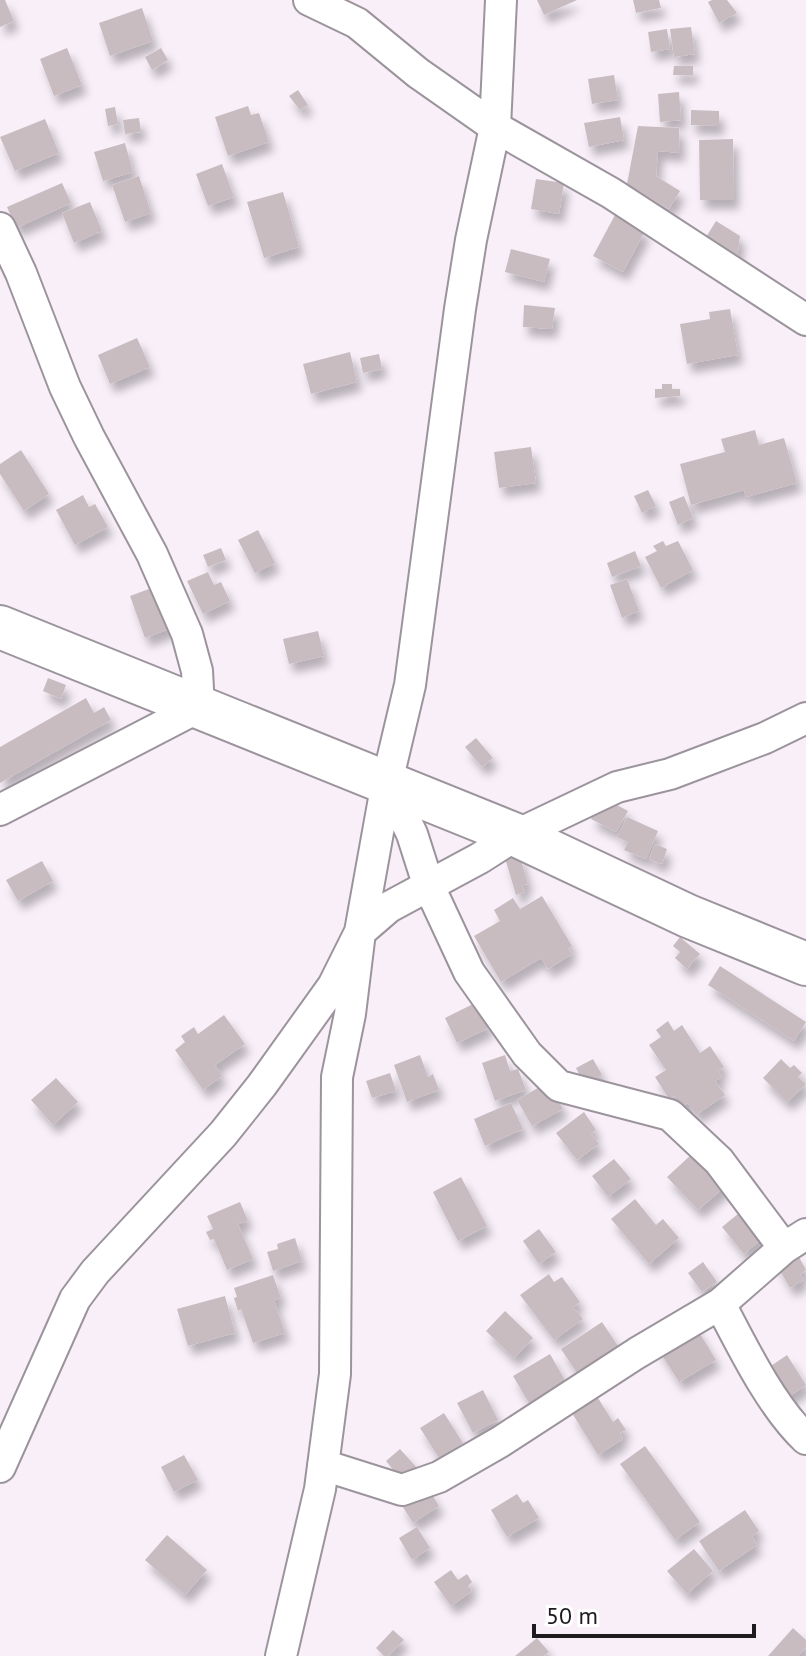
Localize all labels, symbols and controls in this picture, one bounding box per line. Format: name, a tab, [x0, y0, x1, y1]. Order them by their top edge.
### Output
scale bar	[534, 1588, 754, 1638]
text: 50 m	[546, 1600, 598, 1631]

